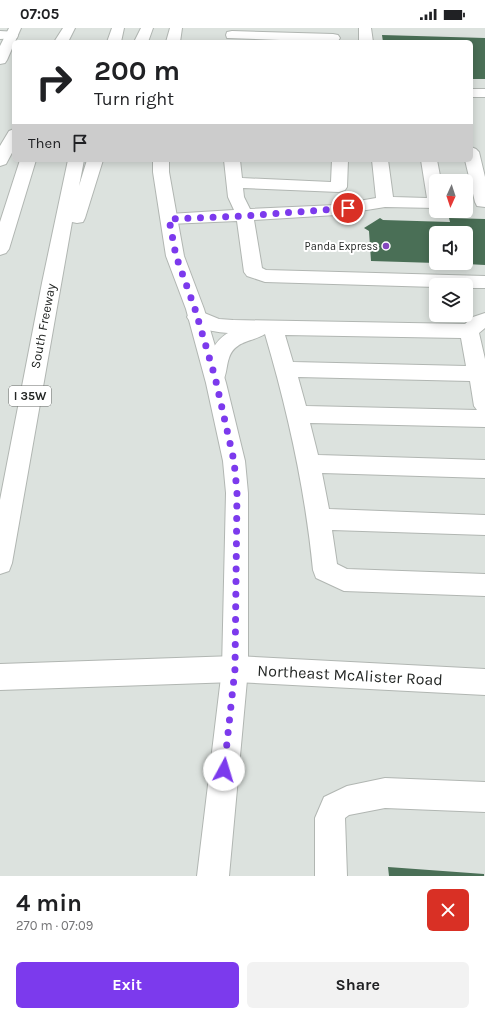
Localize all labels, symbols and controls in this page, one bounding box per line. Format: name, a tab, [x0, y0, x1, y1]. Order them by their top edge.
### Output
text: 07:05	[20, 5, 59, 23]
text: 200 m	[94, 54, 180, 87]
icon: right	[28, 56, 80, 108]
text: Turn right	[94, 88, 174, 110]
icon: arrive	[69, 132, 91, 154]
text: Then	[28, 134, 61, 152]
north arrow	[429, 174, 473, 218]
map controls	[429, 174, 473, 322]
pin	[331, 191, 365, 225]
icon: arrive	[337, 197, 359, 219]
button: sound	[429, 226, 473, 270]
place label: Panda Express	[305, 240, 378, 253]
marker: Panda Express	[381, 241, 391, 251]
button: layers	[429, 278, 473, 322]
street label: South Freeway	[27, 282, 59, 370]
road number: I 35W	[9, 386, 51, 406]
street label: Northeast McAlister Road	[257, 661, 443, 689]
position arrow	[203, 749, 245, 791]
text: 4 min	[16, 889, 82, 917]
button: close	[427, 889, 469, 931]
text: 270 m · 07:09	[16, 918, 93, 933]
button: Exit	[16, 962, 239, 1008]
button: Share	[247, 962, 469, 1008]

